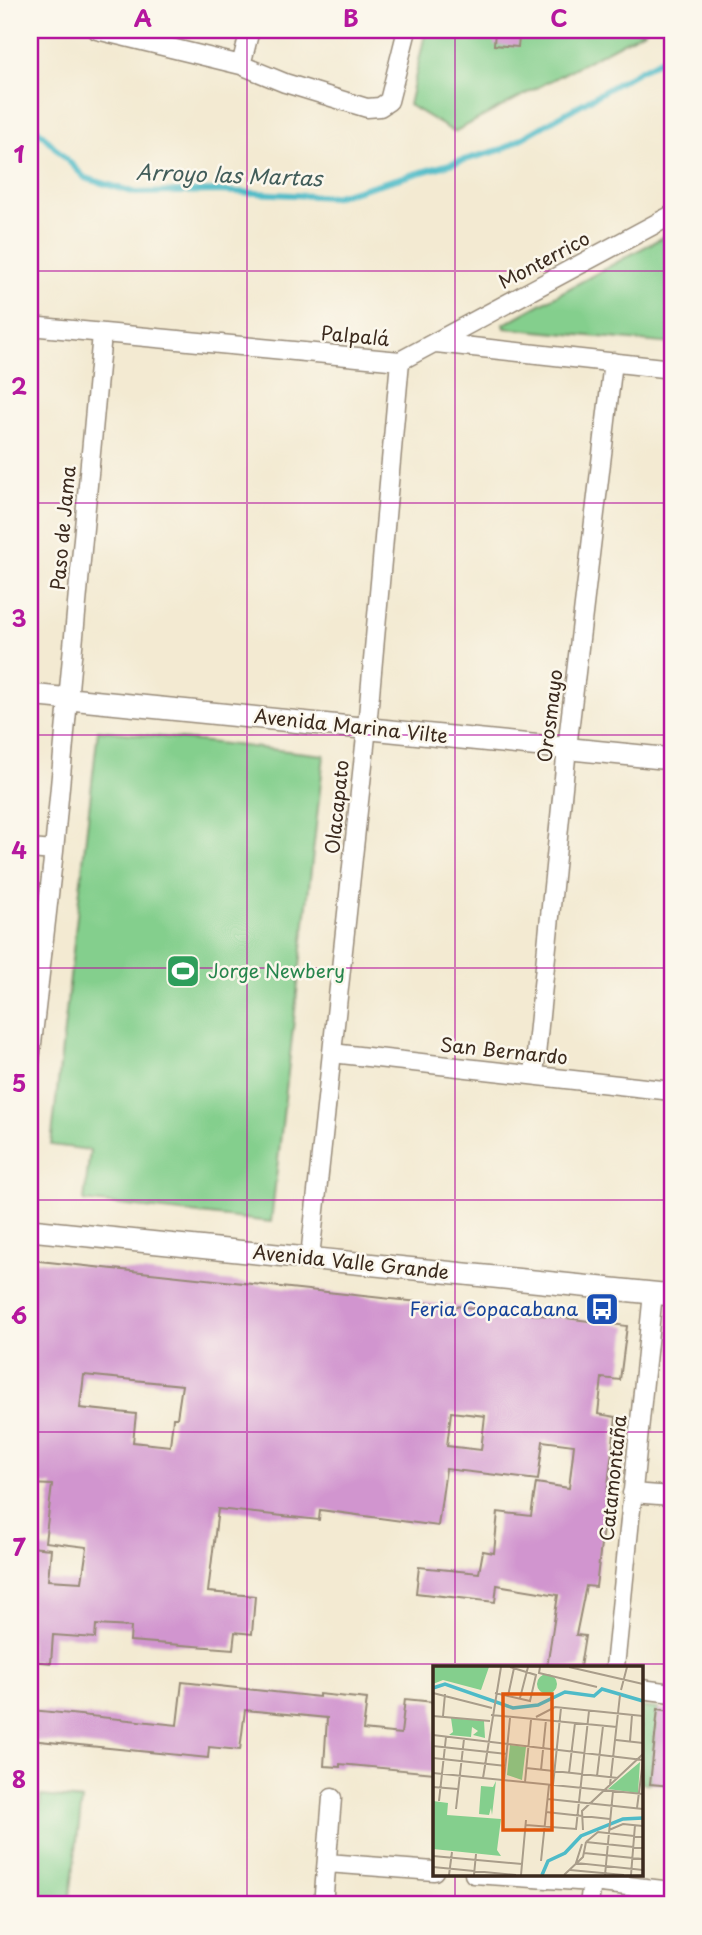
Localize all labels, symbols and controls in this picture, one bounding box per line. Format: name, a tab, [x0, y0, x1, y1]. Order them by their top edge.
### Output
text: A	[134, 0, 152, 35]
text: B	[343, 0, 359, 35]
text: C	[550, 0, 568, 35]
text: 1	[14, 136, 25, 171]
water label: Arroyo las Martas	[135, 155, 325, 193]
street label: Monterrico	[493, 223, 594, 295]
street label: Palpalá	[320, 318, 391, 352]
text: 2	[11, 368, 27, 403]
street label: Paso de Jama	[43, 464, 81, 591]
text: 3	[11, 600, 27, 635]
street label: Orosmayo	[529, 668, 569, 764]
street label: Avenida Marina Vilte	[253, 701, 449, 749]
street label: Olacapato	[317, 758, 355, 855]
text: 4	[11, 832, 27, 867]
sports icon: Jorge Newbery	[164, 952, 202, 990]
place label: Jorge Newbery	[208, 956, 345, 984]
street label: San Bernardo	[439, 1029, 569, 1071]
text: 5	[12, 1065, 26, 1100]
street label: Avenida Valle Grande	[252, 1237, 451, 1285]
bus stop icon: Feria Copacabana	[583, 1290, 621, 1328]
place label: Feria Copacabana	[409, 1294, 578, 1322]
text: 6	[11, 1297, 27, 1332]
street label: Catamontaña	[591, 1413, 633, 1542]
text: 7	[12, 1529, 26, 1564]
inset map	[433, 1666, 642, 1876]
text: 8	[12, 1761, 26, 1796]

